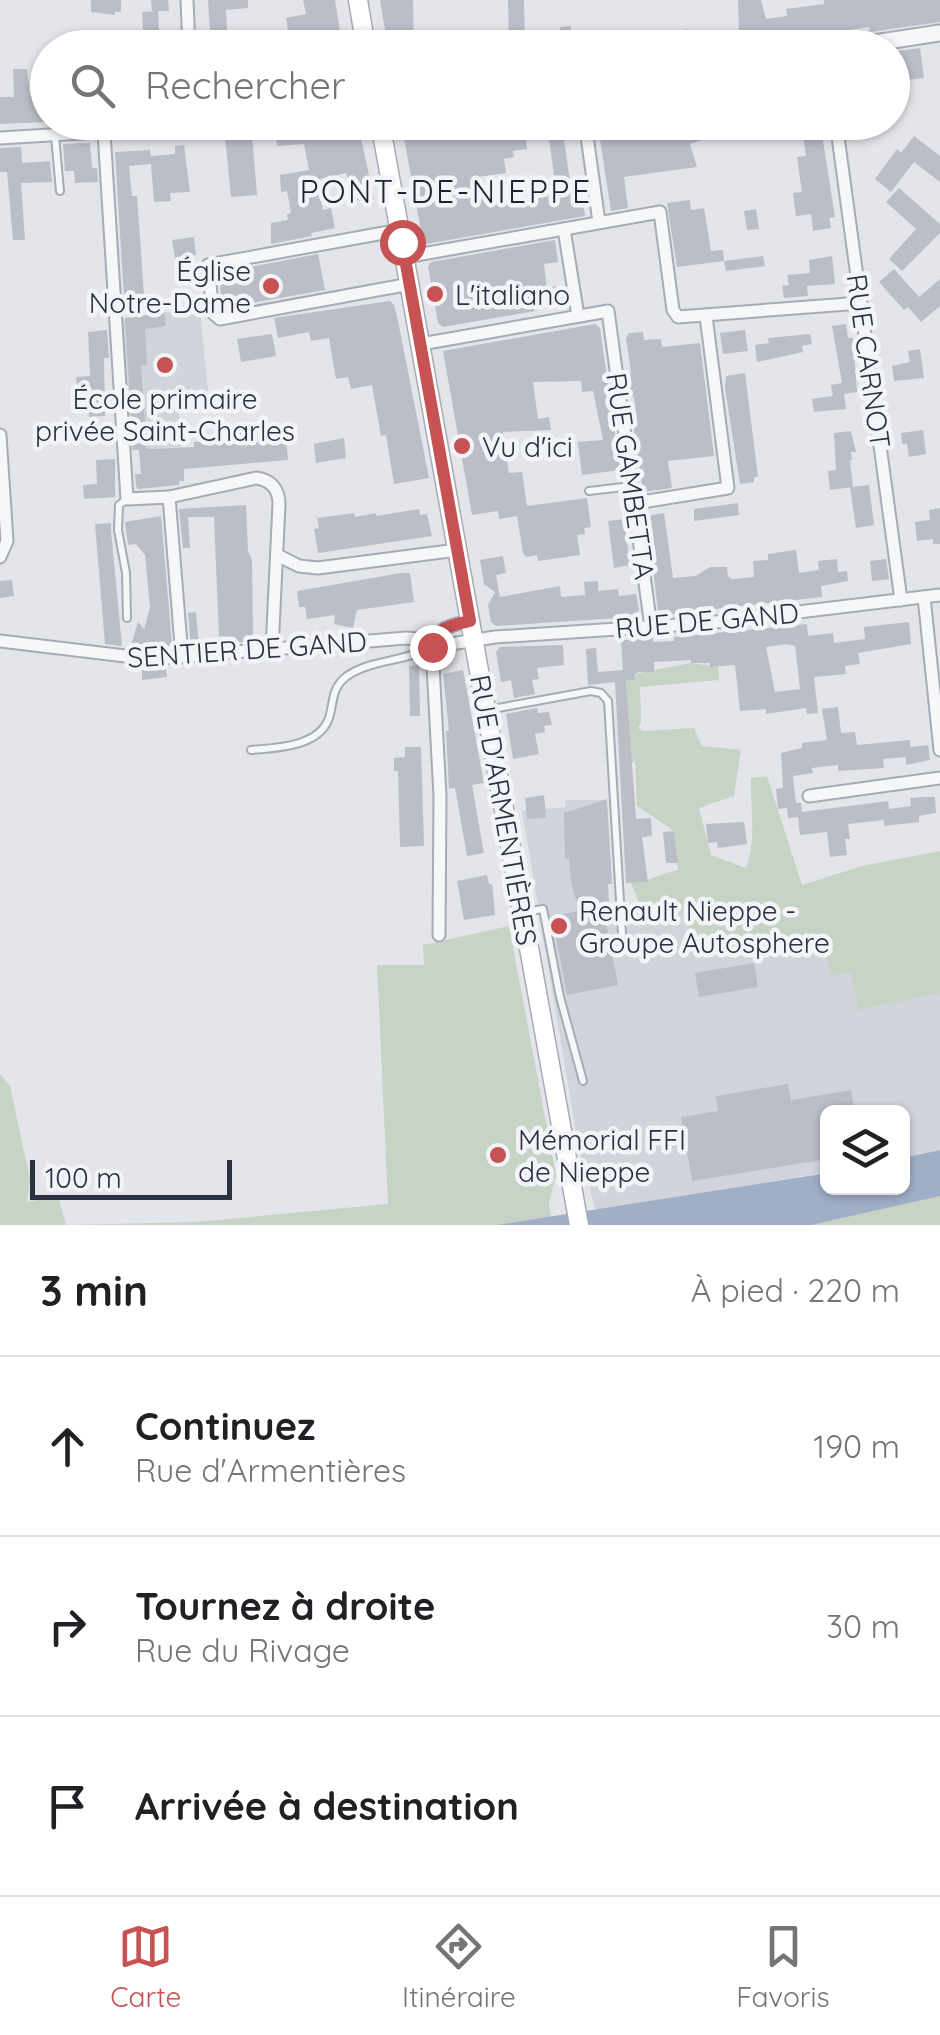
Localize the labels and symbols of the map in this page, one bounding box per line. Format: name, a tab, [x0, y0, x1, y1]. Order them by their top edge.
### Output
district label: PONT-DE-NIEPPE	[299, 171, 593, 211]
route start	[380, 220, 426, 266]
place label: Église Notre-Dame	[89, 253, 251, 320]
street label: RUE CARNOT	[839, 272, 899, 450]
marker: Église Notre-Dame	[260, 275, 282, 297]
place label: L'italiano	[455, 277, 570, 312]
marker: L'italiano	[424, 283, 446, 305]
marker: École primaire privée Saint-Charles	[154, 354, 176, 376]
street label: RUE GAMBETTA	[599, 370, 663, 582]
place label: École primaire privée Saint-Charles	[35, 381, 295, 448]
place label: Vu d'ici	[482, 429, 573, 464]
marker: Vu d'ici	[451, 435, 473, 457]
street label: RUE DE GAND	[614, 595, 800, 645]
street label: SENTIER DE GAND	[126, 623, 368, 675]
route end	[410, 625, 456, 671]
street label: RUE D'ARMENTIÈRES	[463, 672, 545, 948]
place label: Renault Nieppe - Groupe Autosphere	[579, 893, 830, 960]
marker: Renault Nieppe - Groupe Autosphere	[548, 915, 570, 937]
place label: Mémorial FFI de Nieppe	[518, 1122, 686, 1189]
marker: Mémorial FFI de Nieppe	[487, 1144, 509, 1166]
scale bar	[30, 1155, 232, 1200]

